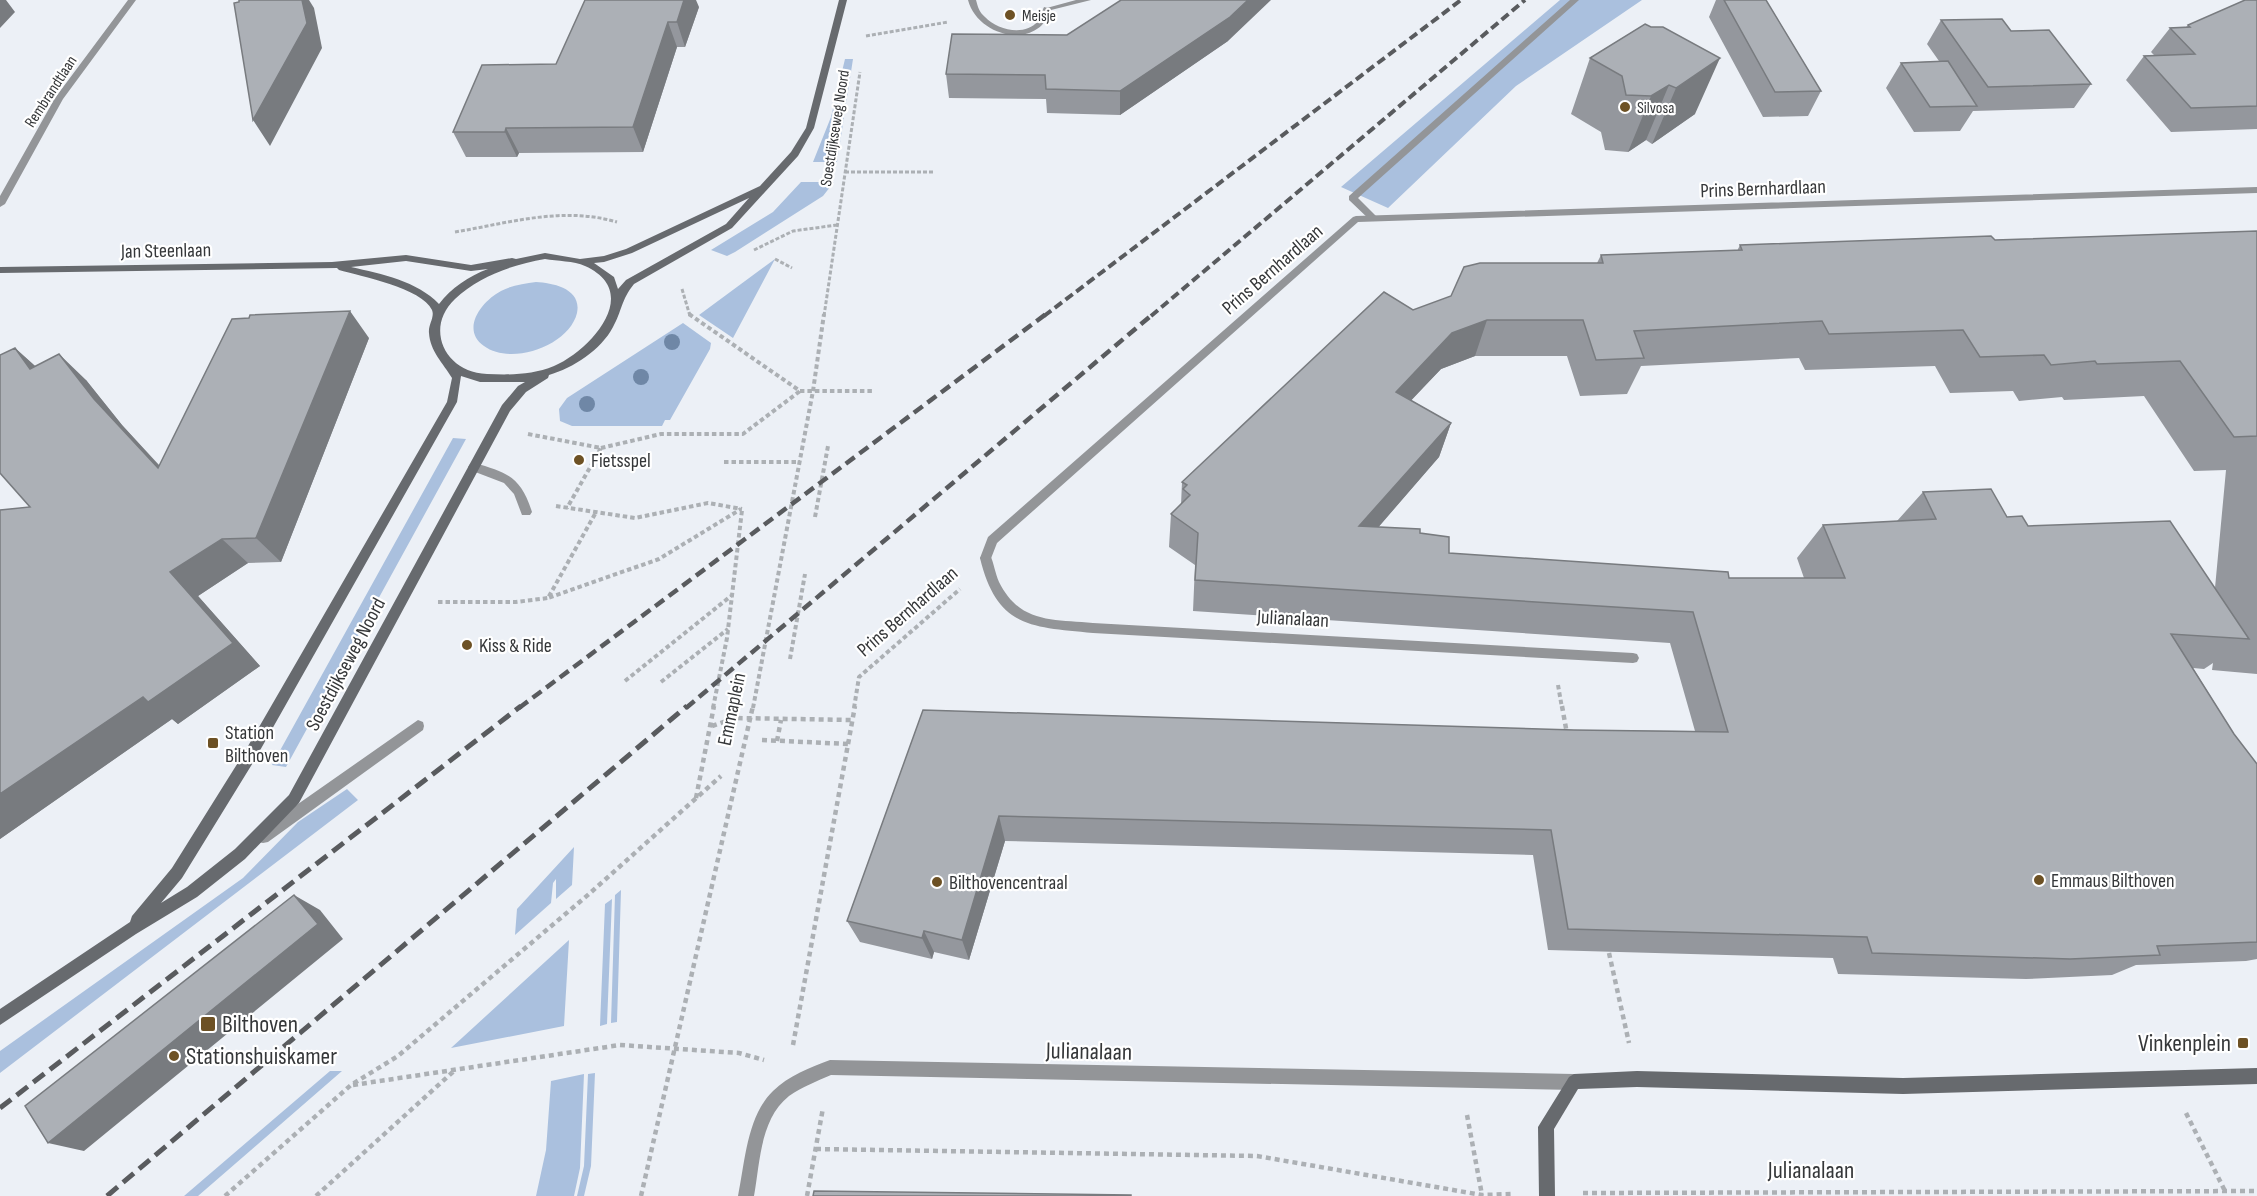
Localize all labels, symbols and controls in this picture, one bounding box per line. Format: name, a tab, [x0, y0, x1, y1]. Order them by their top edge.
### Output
place label: Meisje	[1022, 7, 1056, 26]
marker: Meisje	[1003, 8, 1017, 22]
street label: Rembrandtlaan	[21, 52, 81, 131]
street label: Soestdijkseweg Noord	[817, 69, 854, 188]
place label: Silvosa	[1637, 99, 1674, 118]
marker: Silvosa	[1618, 100, 1632, 114]
street label: Prins Bernhardlaan	[1700, 175, 1826, 203]
street label: Prins Bernhardlaan	[1217, 219, 1328, 320]
street label: Jan Steenlaan	[120, 238, 211, 264]
place label: Fietsspel	[591, 449, 651, 473]
marker: Fietsspel	[572, 453, 586, 467]
street label: Prins Bernhardlaan	[852, 561, 963, 662]
street label: Soestdijkseweg Noord	[301, 594, 391, 735]
street label: Julianalaan	[1255, 605, 1330, 633]
place label: Kiss & Ride	[479, 634, 552, 658]
marker: Kiss & Ride	[460, 638, 474, 652]
street label: Emmaplein	[713, 671, 751, 748]
place label: Station Bilthoven	[225, 721, 288, 768]
marker: Station Bilthoven	[206, 736, 220, 750]
place label: Emmaus Bilthoven	[2051, 869, 2175, 893]
place label: Bilthovencentraal	[949, 871, 1068, 895]
marker: Emmaus Bilthoven	[2032, 873, 2046, 887]
marker: Bilthovencentraal	[930, 875, 944, 889]
place label: Bilthoven	[222, 1010, 298, 1039]
marker: Bilthoven	[199, 1015, 217, 1033]
place label: Vinkenplein	[2138, 1029, 2231, 1058]
street label: Julianalaan	[1045, 1036, 1132, 1067]
marker: Vinkenplein	[2236, 1036, 2250, 1050]
place label: Stationshuiskamer	[186, 1042, 337, 1071]
marker: Stationshuiskamer	[167, 1049, 181, 1063]
street label: Julianalaan	[1767, 1156, 1854, 1185]

